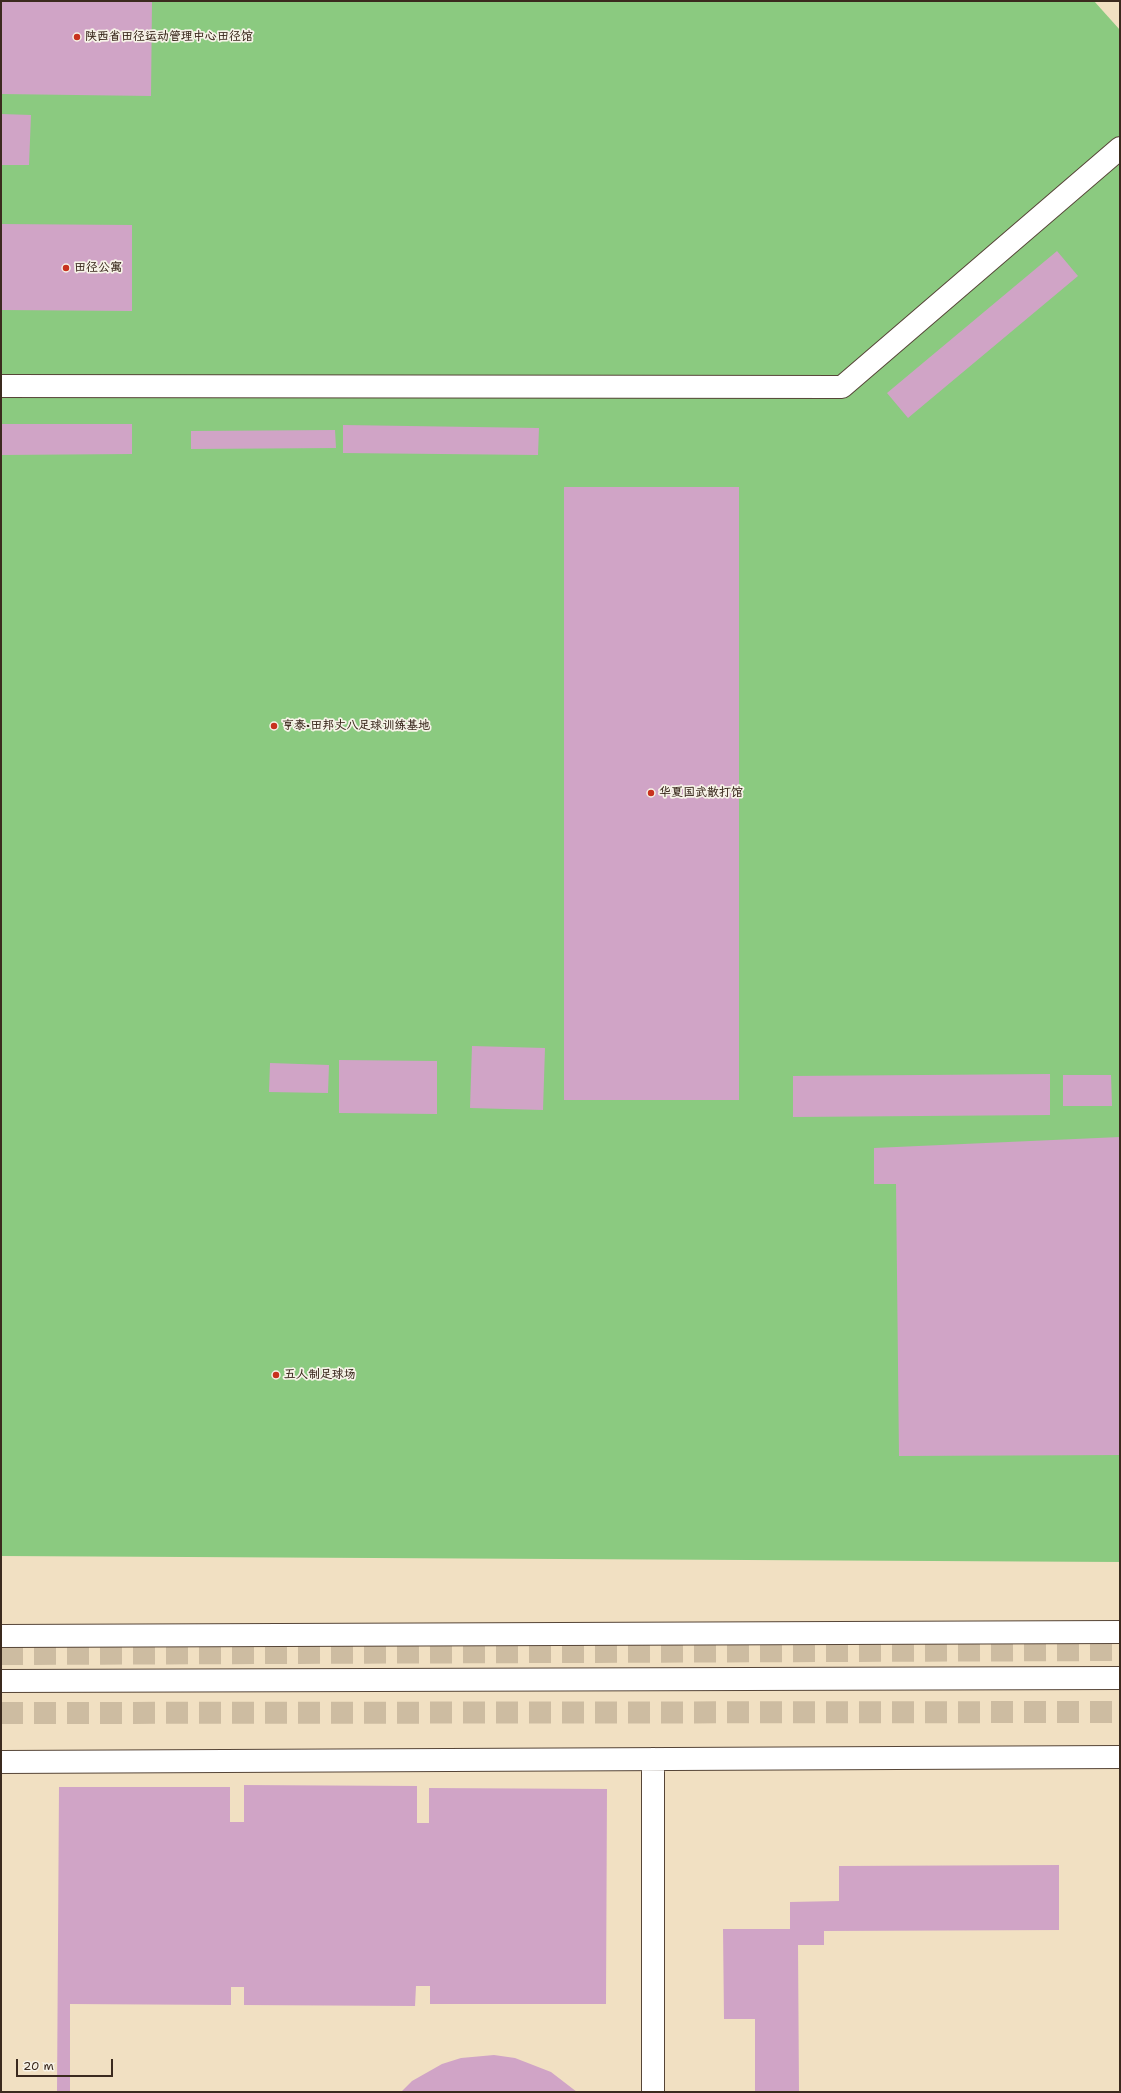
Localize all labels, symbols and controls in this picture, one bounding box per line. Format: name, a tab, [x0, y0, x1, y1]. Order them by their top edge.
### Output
place label: 陕西省田径运动管理中心田径馆	[85, 30, 253, 44]
marker: 陕西省田径运动管理中心田径馆	[72, 32, 82, 42]
place label: 田径公寓	[74, 261, 122, 275]
marker: 田径公寓	[61, 263, 71, 273]
place label: 亨泰·田邦丈八足球训练基地	[282, 719, 430, 733]
marker: 亨泰·田邦丈八足球训练基地	[269, 721, 279, 731]
place label: 华夏国武散打馆	[659, 786, 743, 800]
marker: 华夏国武散打馆	[646, 788, 656, 798]
place label: 五人制足球场	[284, 1368, 356, 1382]
marker: 五人制足球场	[271, 1370, 281, 1380]
scale bar	[18, 2051, 115, 2077]
text: 20 m	[23, 2058, 54, 2074]

